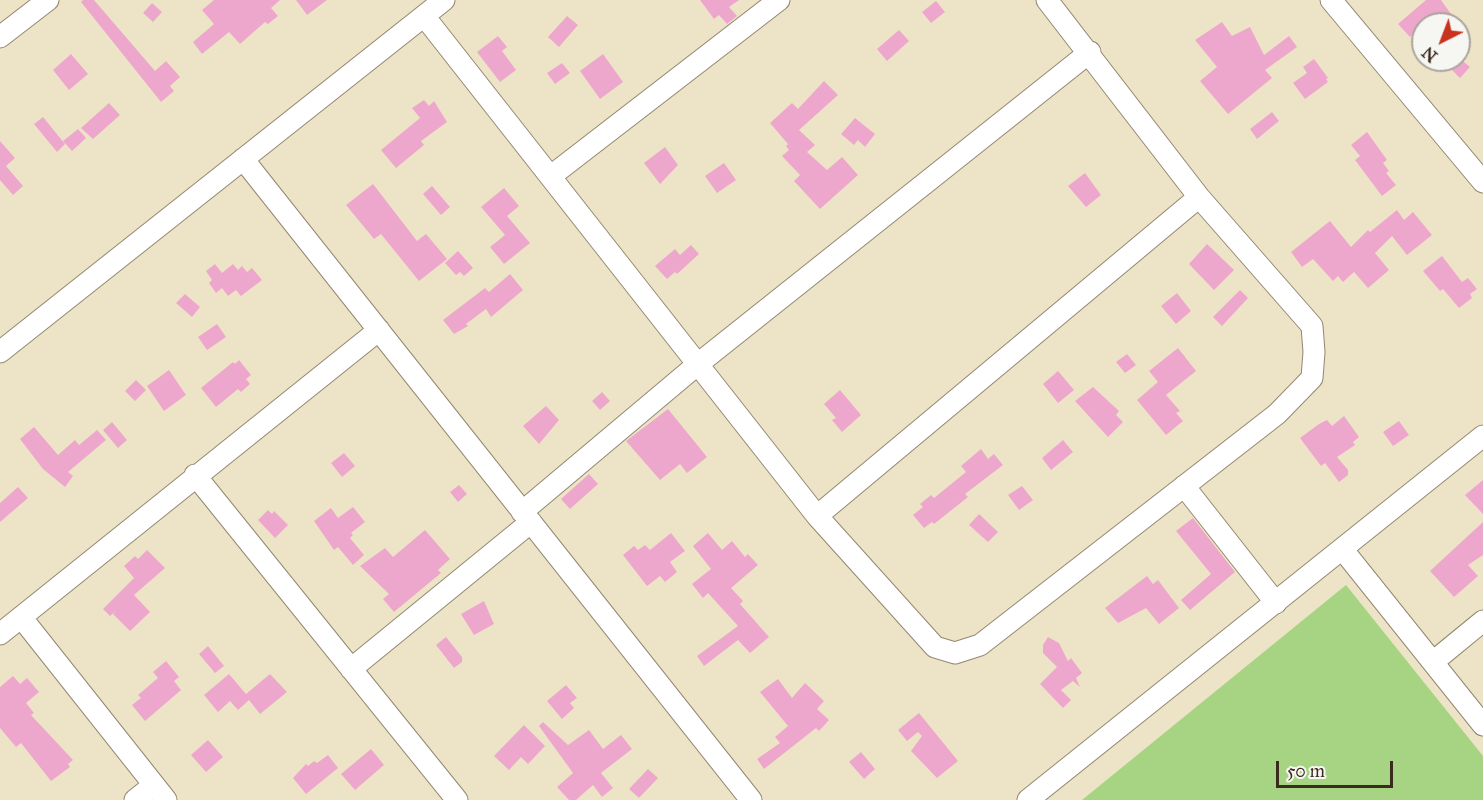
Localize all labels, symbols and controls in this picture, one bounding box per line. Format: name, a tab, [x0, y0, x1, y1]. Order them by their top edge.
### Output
north arrow	[1411, 12, 1471, 72]
text: N	[1419, 43, 1441, 66]
scale bar	[1279, 749, 1396, 787]
text: 50 m	[1287, 760, 1325, 782]

